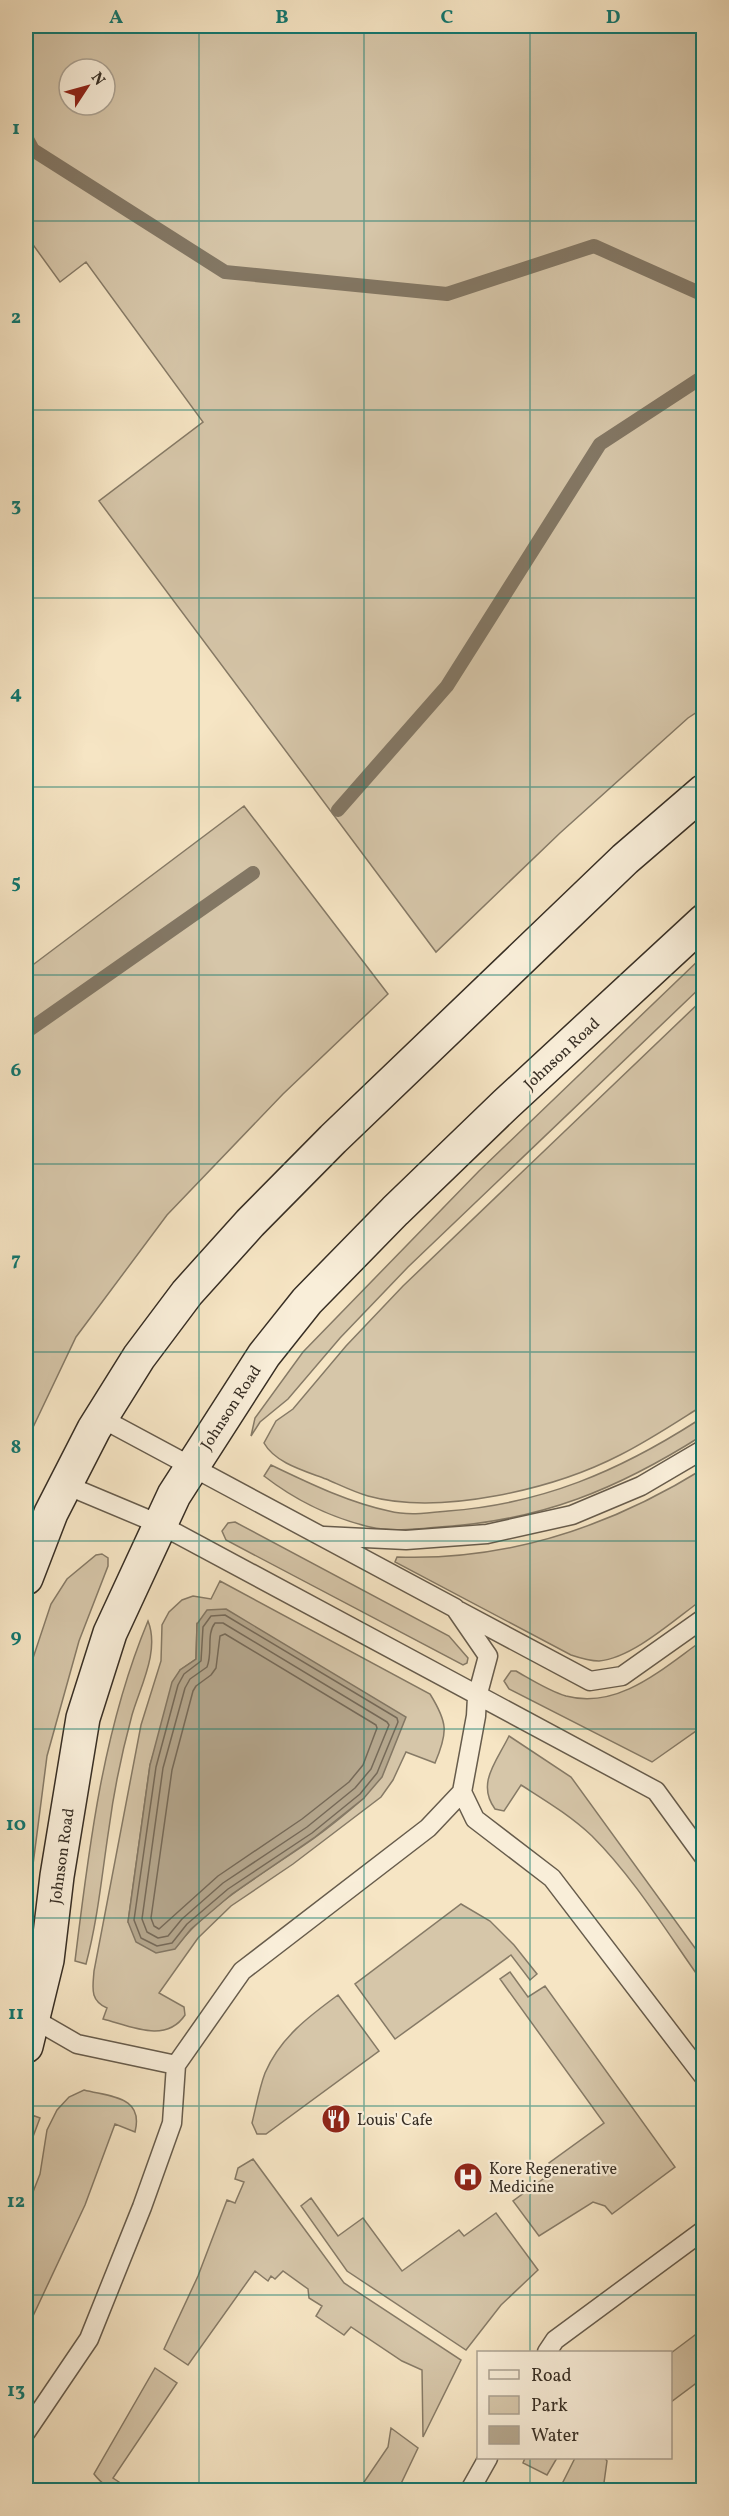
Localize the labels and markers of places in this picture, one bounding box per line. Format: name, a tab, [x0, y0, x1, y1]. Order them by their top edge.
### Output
restaurant icon: Louis' Cafe	[320, 2103, 352, 2135]
place label: Louis' Cafe	[357, 2110, 433, 2132]
place label: Kore Regenerative Medicine	[489, 2159, 617, 2199]
hospital icon: Kore Regenerative Medicine	[452, 2161, 484, 2193]

